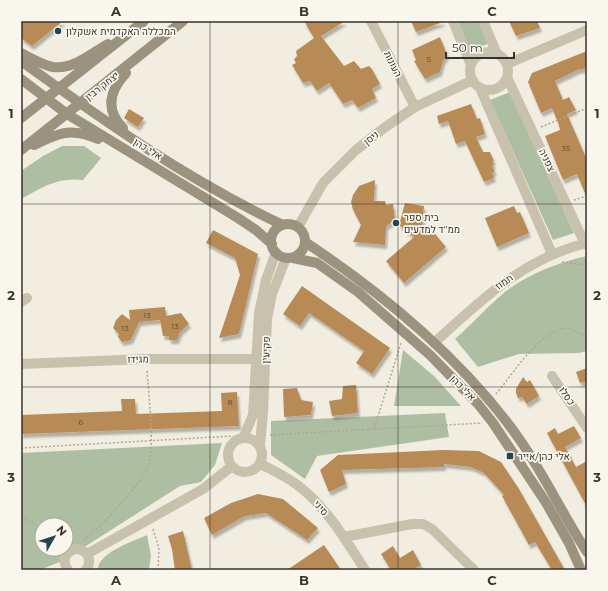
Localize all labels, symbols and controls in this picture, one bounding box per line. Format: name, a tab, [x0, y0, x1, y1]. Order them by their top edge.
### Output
text: A	[110, 3, 122, 19]
text: B	[299, 3, 309, 19]
text: C	[487, 3, 497, 19]
place label: המכללה האקדמית אשקלון	[66, 25, 176, 38]
marker: המכללה האקדמית אשקלון	[53, 26, 63, 36]
scale bar	[446, 34, 514, 60]
text: 50 m	[452, 40, 483, 55]
street label: העונות	[381, 49, 405, 79]
house number: 5	[427, 54, 432, 64]
street label: יצחק רבין	[82, 69, 122, 103]
text: 1	[8, 105, 14, 121]
text: 1	[594, 105, 600, 121]
street label: ניסן	[361, 128, 381, 148]
street label: אלי כהן	[131, 135, 165, 163]
house number: 35	[562, 143, 571, 153]
street label: צפניה	[536, 146, 558, 174]
place label: בית ספר ממ"ד למדעים	[404, 211, 460, 236]
marker: בית ספר ממ"ד למדעים	[391, 218, 401, 228]
street label: תמוז	[492, 271, 516, 293]
text: 2	[7, 287, 15, 303]
text: 2	[593, 287, 601, 303]
house number: 13	[143, 310, 151, 320]
house number: 13	[171, 321, 179, 331]
house number: 13	[121, 323, 129, 333]
street label: פקיעין	[259, 336, 273, 364]
street label: מגידו	[127, 352, 149, 366]
street label: אלי כהן	[447, 372, 479, 404]
street label: כסלו	[556, 384, 578, 408]
house number: 8	[227, 397, 233, 407]
house number: 6	[79, 417, 84, 427]
place label: אלי כהן/אייר	[518, 450, 570, 463]
marker: אלי כהן/אייר	[505, 451, 515, 461]
text: 3	[6, 469, 15, 485]
text: 3	[592, 469, 601, 485]
street label: סיני	[311, 498, 331, 518]
north arrow	[34, 517, 74, 557]
text: N	[54, 523, 70, 539]
text: A	[110, 572, 122, 588]
text: B	[299, 572, 309, 588]
text: C	[487, 572, 497, 588]

